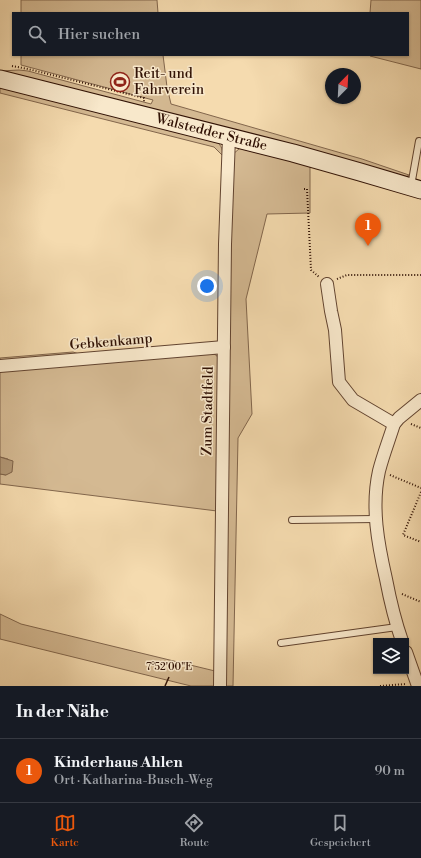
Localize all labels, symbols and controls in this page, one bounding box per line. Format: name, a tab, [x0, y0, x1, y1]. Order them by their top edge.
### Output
search box	[12, 12, 409, 56]
icon: search	[26, 23, 48, 45]
text: Hier suchen	[58, 25, 140, 44]
place label: Reit- und Fahrverein	[134, 65, 205, 99]
north arrow	[325, 68, 361, 104]
sports icon: Reit- und Fahrverein	[109, 71, 131, 93]
street label: Walstedder Straße	[153, 109, 269, 155]
pin: 1	[355, 213, 381, 246]
your location	[197, 276, 217, 296]
street label: Gebkenkamp	[69, 329, 153, 355]
street label: Zum Stadtfeld	[198, 366, 218, 456]
map controls	[373, 638, 409, 674]
button: layers	[373, 638, 409, 674]
text: 7°52'00"E	[146, 661, 192, 673]
text: In der Nähe	[16, 701, 109, 723]
text: Kinderhaus Ahlen	[54, 753, 183, 772]
text: 1	[26, 763, 32, 779]
text: 90 m	[374, 763, 405, 779]
text: Ort · Katharina-Busch-Weg	[54, 772, 213, 788]
tab: Karte	[50, 812, 79, 850]
tab: Route	[180, 812, 209, 850]
tab: Gespeichert	[310, 812, 371, 850]

